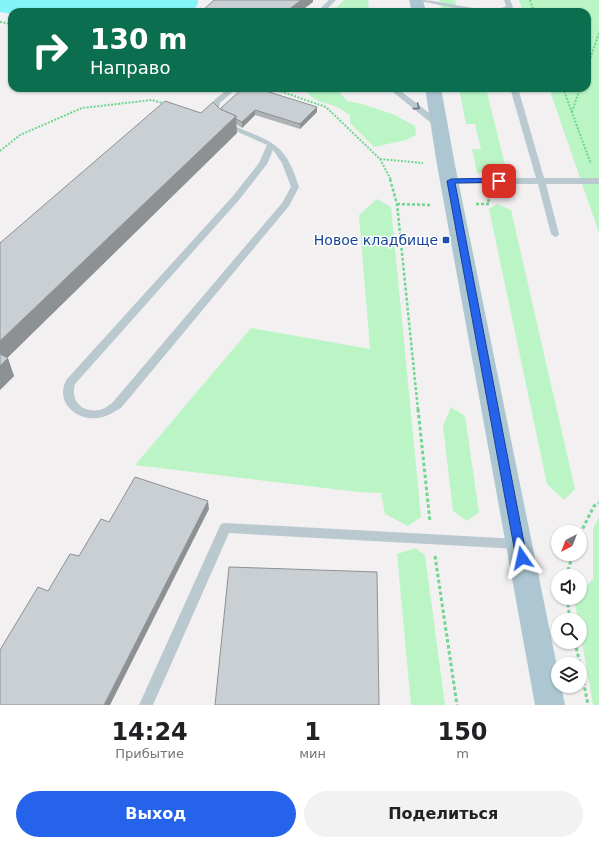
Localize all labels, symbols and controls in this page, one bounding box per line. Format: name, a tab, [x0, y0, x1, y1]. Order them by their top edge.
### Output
text: 130 m	[90, 23, 187, 56]
icon: right	[24, 24, 76, 76]
text: Направо	[90, 57, 170, 78]
one-way arrow	[412, 102, 419, 109]
pin	[482, 164, 516, 198]
icon: arrive	[488, 170, 510, 192]
place label: Новое кладбище	[314, 232, 438, 248]
marker: Новое кладбище	[441, 235, 451, 245]
north arrow	[551, 525, 587, 561]
map controls	[551, 525, 587, 693]
position arrow	[501, 537, 543, 579]
button: sound	[551, 569, 587, 605]
button: search	[551, 613, 587, 649]
button: layers	[551, 657, 587, 693]
text: 14:24	[111, 718, 188, 746]
text: 1	[304, 718, 321, 746]
text: 150	[437, 718, 488, 746]
text: Прибытие	[115, 746, 184, 761]
text: мин	[299, 746, 326, 761]
text: m	[456, 746, 469, 761]
button: Выход	[16, 791, 296, 837]
button: Поделиться	[304, 791, 583, 837]

